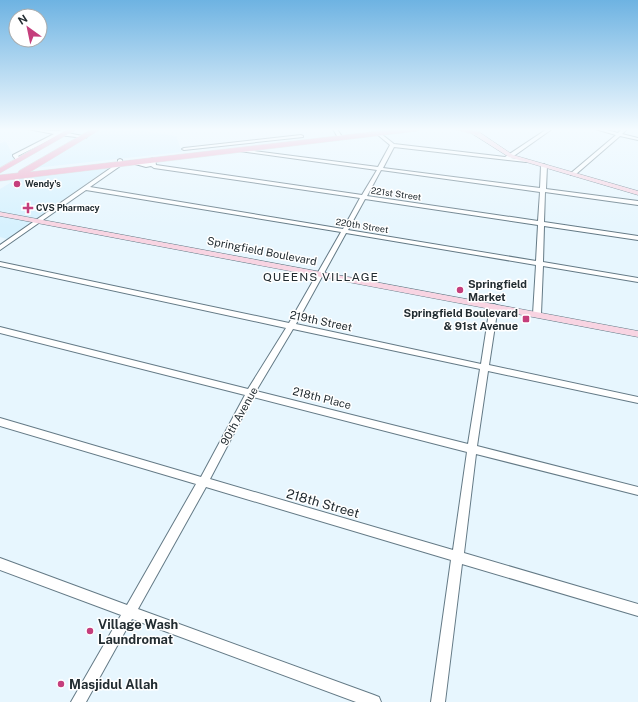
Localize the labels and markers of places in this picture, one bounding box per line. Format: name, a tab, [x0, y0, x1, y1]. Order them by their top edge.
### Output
place label: Wendy's	[25, 178, 61, 189]
marker: Wendy's	[12, 179, 22, 189]
place label: CVS Pharmacy	[36, 202, 100, 213]
marker: CVS Pharmacy	[23, 203, 33, 213]
place label: Springfield Market	[468, 278, 527, 303]
marker: Springfield Market	[455, 285, 465, 295]
place label: Springfield Boulevard & 91st Avenue	[404, 307, 518, 332]
marker: Springfield Boulevard & 91st Avenue	[521, 314, 531, 324]
place label: Village Wash Laundromat	[98, 617, 178, 647]
marker: Village Wash Laundromat	[85, 626, 95, 636]
place label: Masjidul Allah	[69, 677, 158, 692]
marker: Masjidul Allah	[56, 679, 66, 689]

